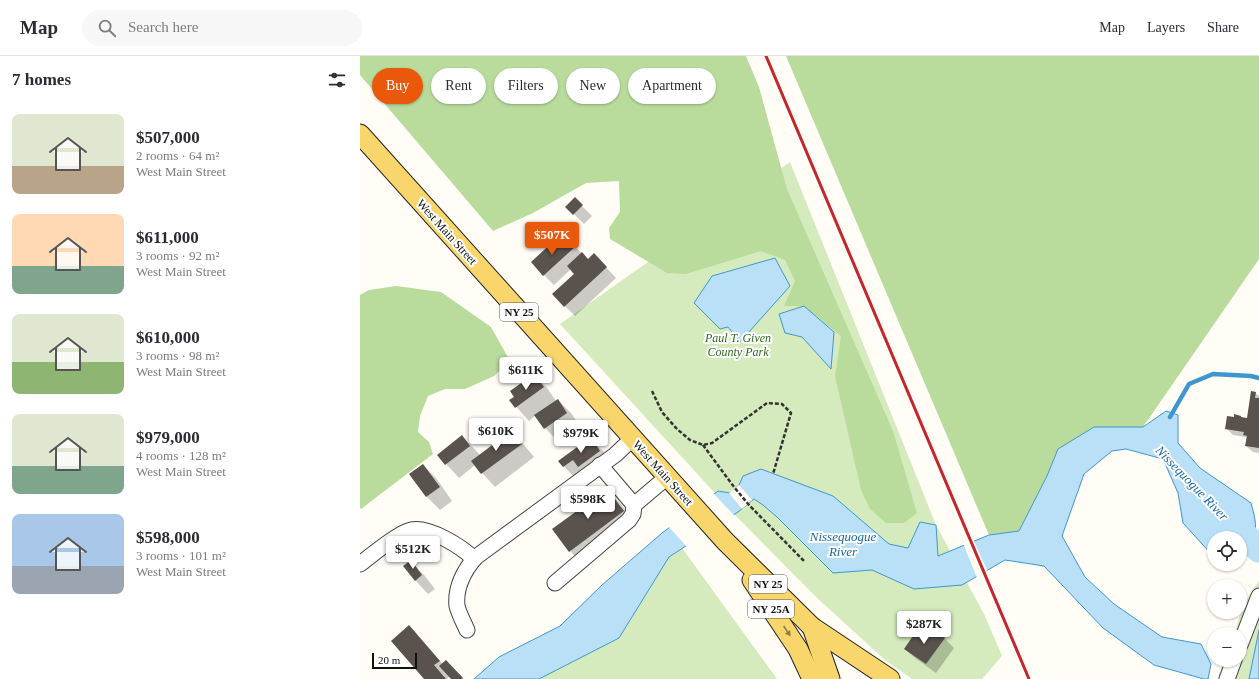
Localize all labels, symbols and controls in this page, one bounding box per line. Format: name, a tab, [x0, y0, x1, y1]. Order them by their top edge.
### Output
search box	[82, 10, 362, 46]
text: Map	[20, 17, 58, 38]
icon: search	[96, 17, 118, 39]
text: Search here	[128, 19, 198, 35]
text: Map	[1099, 20, 1125, 35]
text: Layers	[1147, 20, 1185, 35]
text: Share	[1207, 20, 1239, 35]
chip: Buy	[372, 68, 423, 104]
chip: Rent	[431, 68, 486, 104]
chip: Filters	[494, 68, 558, 104]
chip: New	[566, 68, 620, 104]
chip: Apartment	[628, 68, 716, 104]
icon: filters	[326, 69, 348, 91]
text: 7 homes	[12, 70, 71, 89]
text: $507,000	[136, 128, 200, 147]
icon: home	[44, 130, 92, 178]
text: 2 rooms · 64 m²	[136, 148, 219, 163]
text: West Main Street	[136, 164, 226, 179]
street label: West Main Street	[414, 196, 480, 268]
pin: $507K	[524, 222, 580, 256]
text: $507K	[534, 227, 570, 242]
text: $611,000	[136, 228, 199, 247]
icon: home	[44, 230, 92, 278]
text: 3 rooms · 92 m²	[136, 248, 219, 263]
text: West Main Street	[136, 264, 226, 279]
road number: NY 25	[500, 303, 538, 321]
text: $610,000	[136, 328, 200, 347]
icon: home	[44, 330, 92, 378]
park label: Paul T. Given County Park	[704, 331, 771, 359]
text: 3 rooms · 98 m²	[136, 348, 219, 363]
pin: $611K	[498, 357, 554, 391]
text: $611K	[508, 362, 544, 377]
text: West Main Street	[136, 364, 226, 379]
pin: $610K	[468, 418, 524, 452]
pin: $979K	[553, 420, 609, 454]
text: $610K	[478, 423, 514, 438]
text: $979K	[563, 425, 599, 440]
text: $979,000	[136, 428, 200, 447]
icon: home	[44, 430, 92, 478]
street label: West Main Street	[630, 437, 696, 509]
water label: Nissequogue River	[1152, 442, 1232, 524]
text: 4 rooms · 128 m²	[136, 448, 226, 463]
text: West Main Street	[136, 464, 226, 479]
pin: $598K	[560, 486, 616, 520]
text: $598K	[570, 491, 606, 506]
text: $598,000	[136, 528, 200, 547]
water label: Nissequogue River	[809, 529, 876, 559]
icon: home	[44, 530, 92, 578]
map controls	[1207, 531, 1247, 667]
button: locate	[1207, 531, 1247, 571]
pin: $512K	[385, 536, 441, 570]
text: $512K	[395, 541, 431, 556]
text: 3 rooms · 101 m²	[136, 548, 226, 563]
text: West Main Street	[136, 564, 226, 579]
road number: NY 25	[749, 575, 787, 593]
button: +	[1207, 579, 1247, 619]
road number: NY 25A	[748, 600, 794, 618]
pin: $287K	[896, 611, 952, 645]
text: $287K	[906, 616, 942, 631]
one-way arrow	[783, 625, 790, 637]
button: −	[1207, 627, 1247, 667]
scale bar	[372, 651, 417, 670]
text: 20 m	[378, 654, 400, 666]

